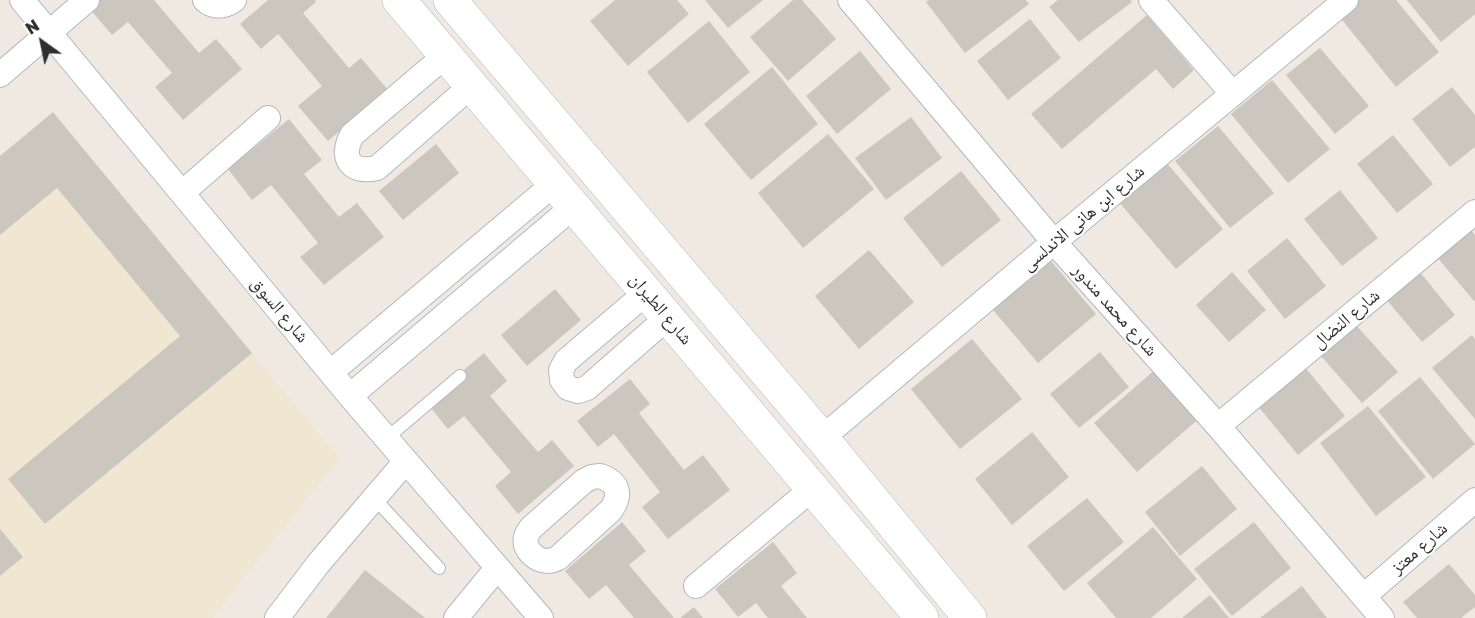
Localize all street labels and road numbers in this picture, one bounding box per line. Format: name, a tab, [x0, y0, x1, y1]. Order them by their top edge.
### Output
street label: شارع ابن هانى الاندلسى	[1017, 160, 1149, 276]
street label: شارع محمد مندور	[1068, 259, 1162, 361]
street label: شارع الطيران	[625, 269, 697, 349]
street label: شارع السوق	[246, 273, 314, 347]
street label: شارع النضال	[1308, 285, 1384, 353]
street label: شارع معتز	[1386, 518, 1452, 578]

